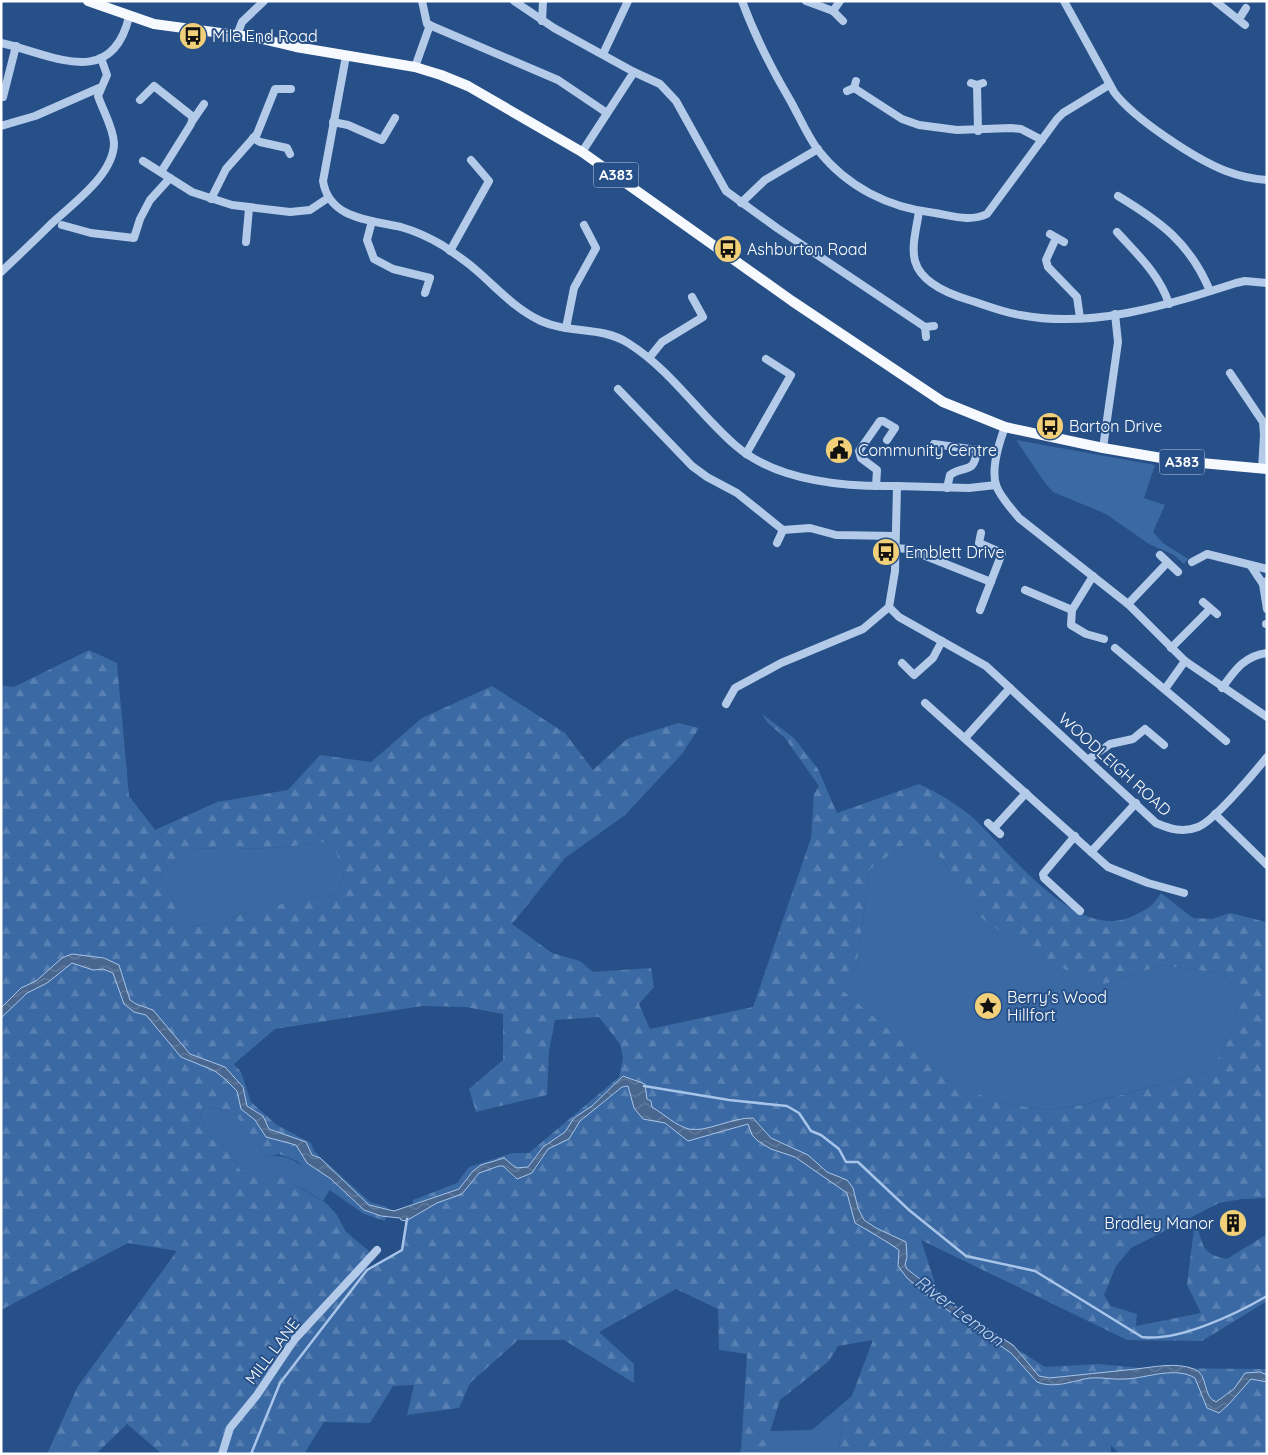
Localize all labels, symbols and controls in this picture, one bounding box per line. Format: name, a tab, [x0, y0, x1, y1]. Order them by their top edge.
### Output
bus stop icon: Mile End Road	[178, 21, 208, 51]
place label: Mile End Road	[212, 26, 318, 46]
road number: A383	[594, 162, 638, 188]
bus stop icon: Ashburton Road	[713, 234, 743, 264]
place label: Ashburton Road	[747, 239, 867, 259]
bus stop icon: Barton Drive	[1035, 411, 1065, 441]
place label: Barton Drive	[1069, 416, 1162, 436]
public building icon: Community Centre	[824, 435, 854, 465]
place label: Community Centre	[858, 440, 997, 460]
road number: A383	[1160, 450, 1204, 474]
bus stop icon: Emblett Drive	[871, 537, 901, 567]
place label: Emblett Drive	[905, 542, 1005, 562]
street label: WOODLEIGH ROAD	[1055, 708, 1175, 820]
place label: Berry's Wood Hillfort	[1007, 987, 1107, 1025]
place icon: Berry's Wood Hillfort	[973, 991, 1003, 1021]
building icon: Bradley Manor	[1218, 1208, 1248, 1238]
place label: Bradley Manor	[1104, 1213, 1214, 1233]
water label: River Lemon	[911, 1270, 1009, 1352]
street label: MILL LANE	[240, 1314, 304, 1388]

